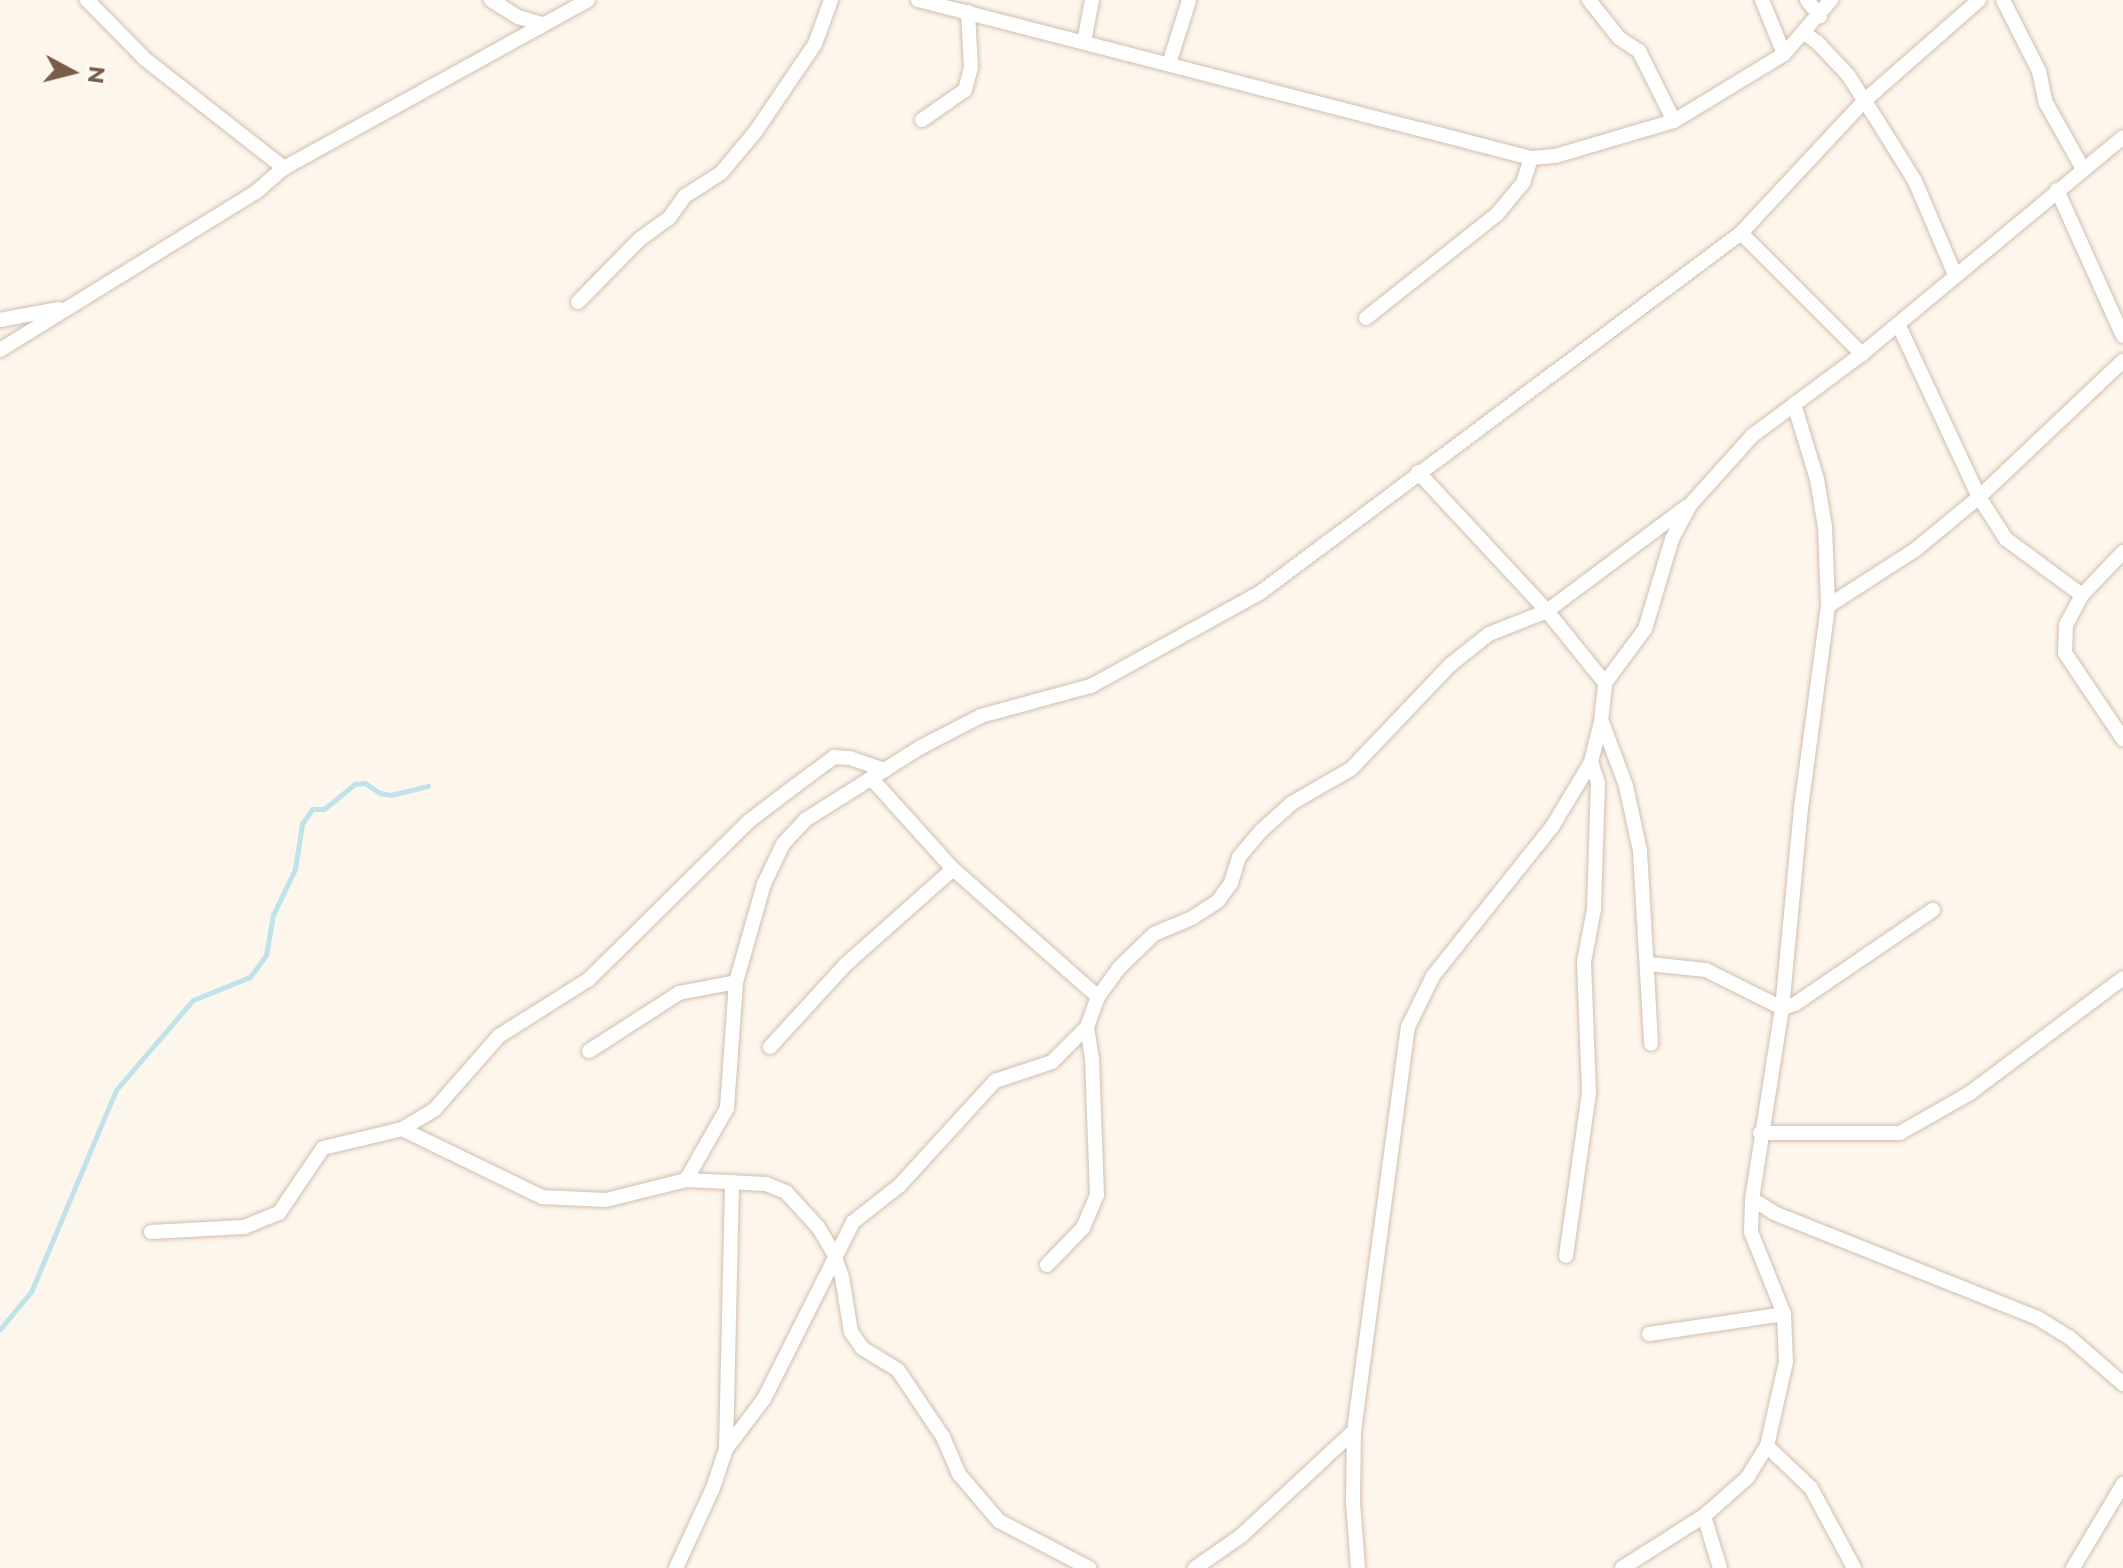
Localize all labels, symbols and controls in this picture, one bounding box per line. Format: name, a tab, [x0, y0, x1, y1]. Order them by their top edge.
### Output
north arrow	[32, 32, 112, 112]
text: N	[82, 65, 111, 85]

